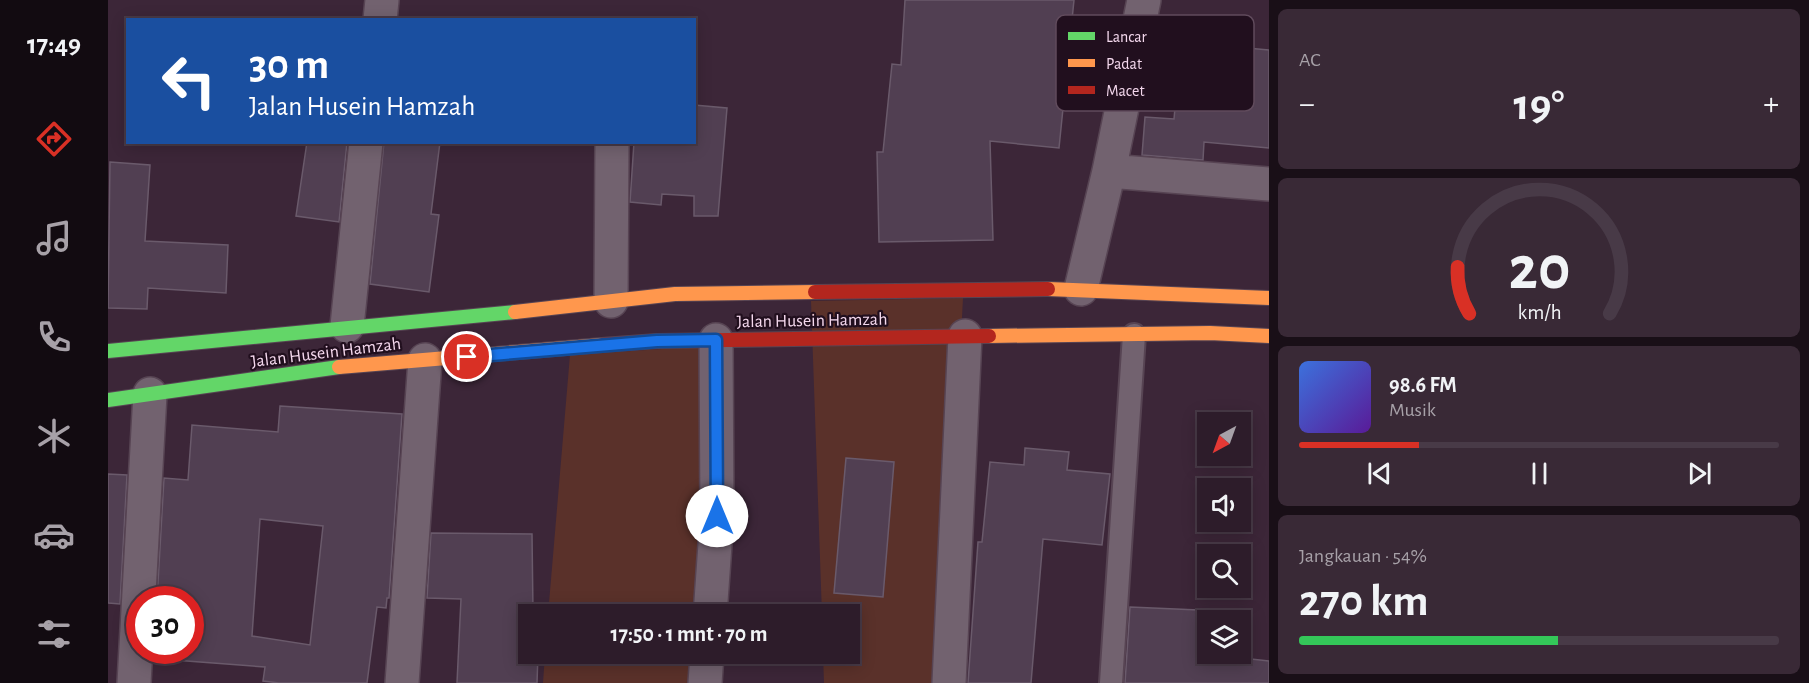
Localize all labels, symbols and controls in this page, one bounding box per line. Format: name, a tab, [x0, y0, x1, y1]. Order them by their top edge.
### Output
legend	[1056, 15, 1254, 111]
text: Lancar	[1106, 29, 1147, 45]
text: 17:49	[27, 31, 81, 58]
icon: left	[150, 42, 228, 120]
text: 30 m	[249, 44, 329, 86]
text: AC	[1299, 50, 1321, 70]
text: Padat	[1106, 56, 1142, 72]
text: Macet	[1106, 83, 1144, 99]
text: 19°	[1513, 83, 1565, 128]
text: −	[1299, 88, 1315, 121]
text: +	[1763, 88, 1779, 121]
text: Jalan Husein Hamzah	[249, 93, 475, 120]
icon: directions	[33, 118, 75, 160]
icon: music	[33, 217, 75, 259]
text: 20	[1508, 238, 1570, 300]
text: km/h	[1517, 303, 1561, 324]
street label: Jalan Husein Hamzah	[736, 311, 888, 331]
icon: phone	[33, 316, 75, 358]
pin	[441, 331, 492, 382]
street label: Jalan Husein Hamzah	[250, 335, 402, 371]
icon: arrive	[450, 340, 483, 373]
text: 98.6 FM	[1389, 374, 1457, 396]
text: Musik	[1389, 400, 1436, 420]
north arrow	[1197, 412, 1251, 466]
map controls	[1197, 412, 1251, 664]
icon: climate	[33, 415, 75, 457]
icon: previous	[1363, 457, 1396, 490]
icon: pause	[1523, 457, 1556, 490]
icon: next	[1683, 457, 1716, 490]
button: sound	[1197, 478, 1251, 532]
position arrow	[685, 484, 749, 548]
icon: car	[33, 514, 75, 556]
button: search	[1197, 544, 1251, 598]
text: Jangkauan · 54%	[1299, 546, 1427, 566]
text: 270 km	[1299, 579, 1428, 624]
speed limit sign: 30	[126, 586, 204, 664]
button: layers	[1197, 610, 1251, 664]
icon: filters	[33, 613, 75, 655]
text: 17:50 · 1 mnt · 70 m	[611, 623, 767, 645]

